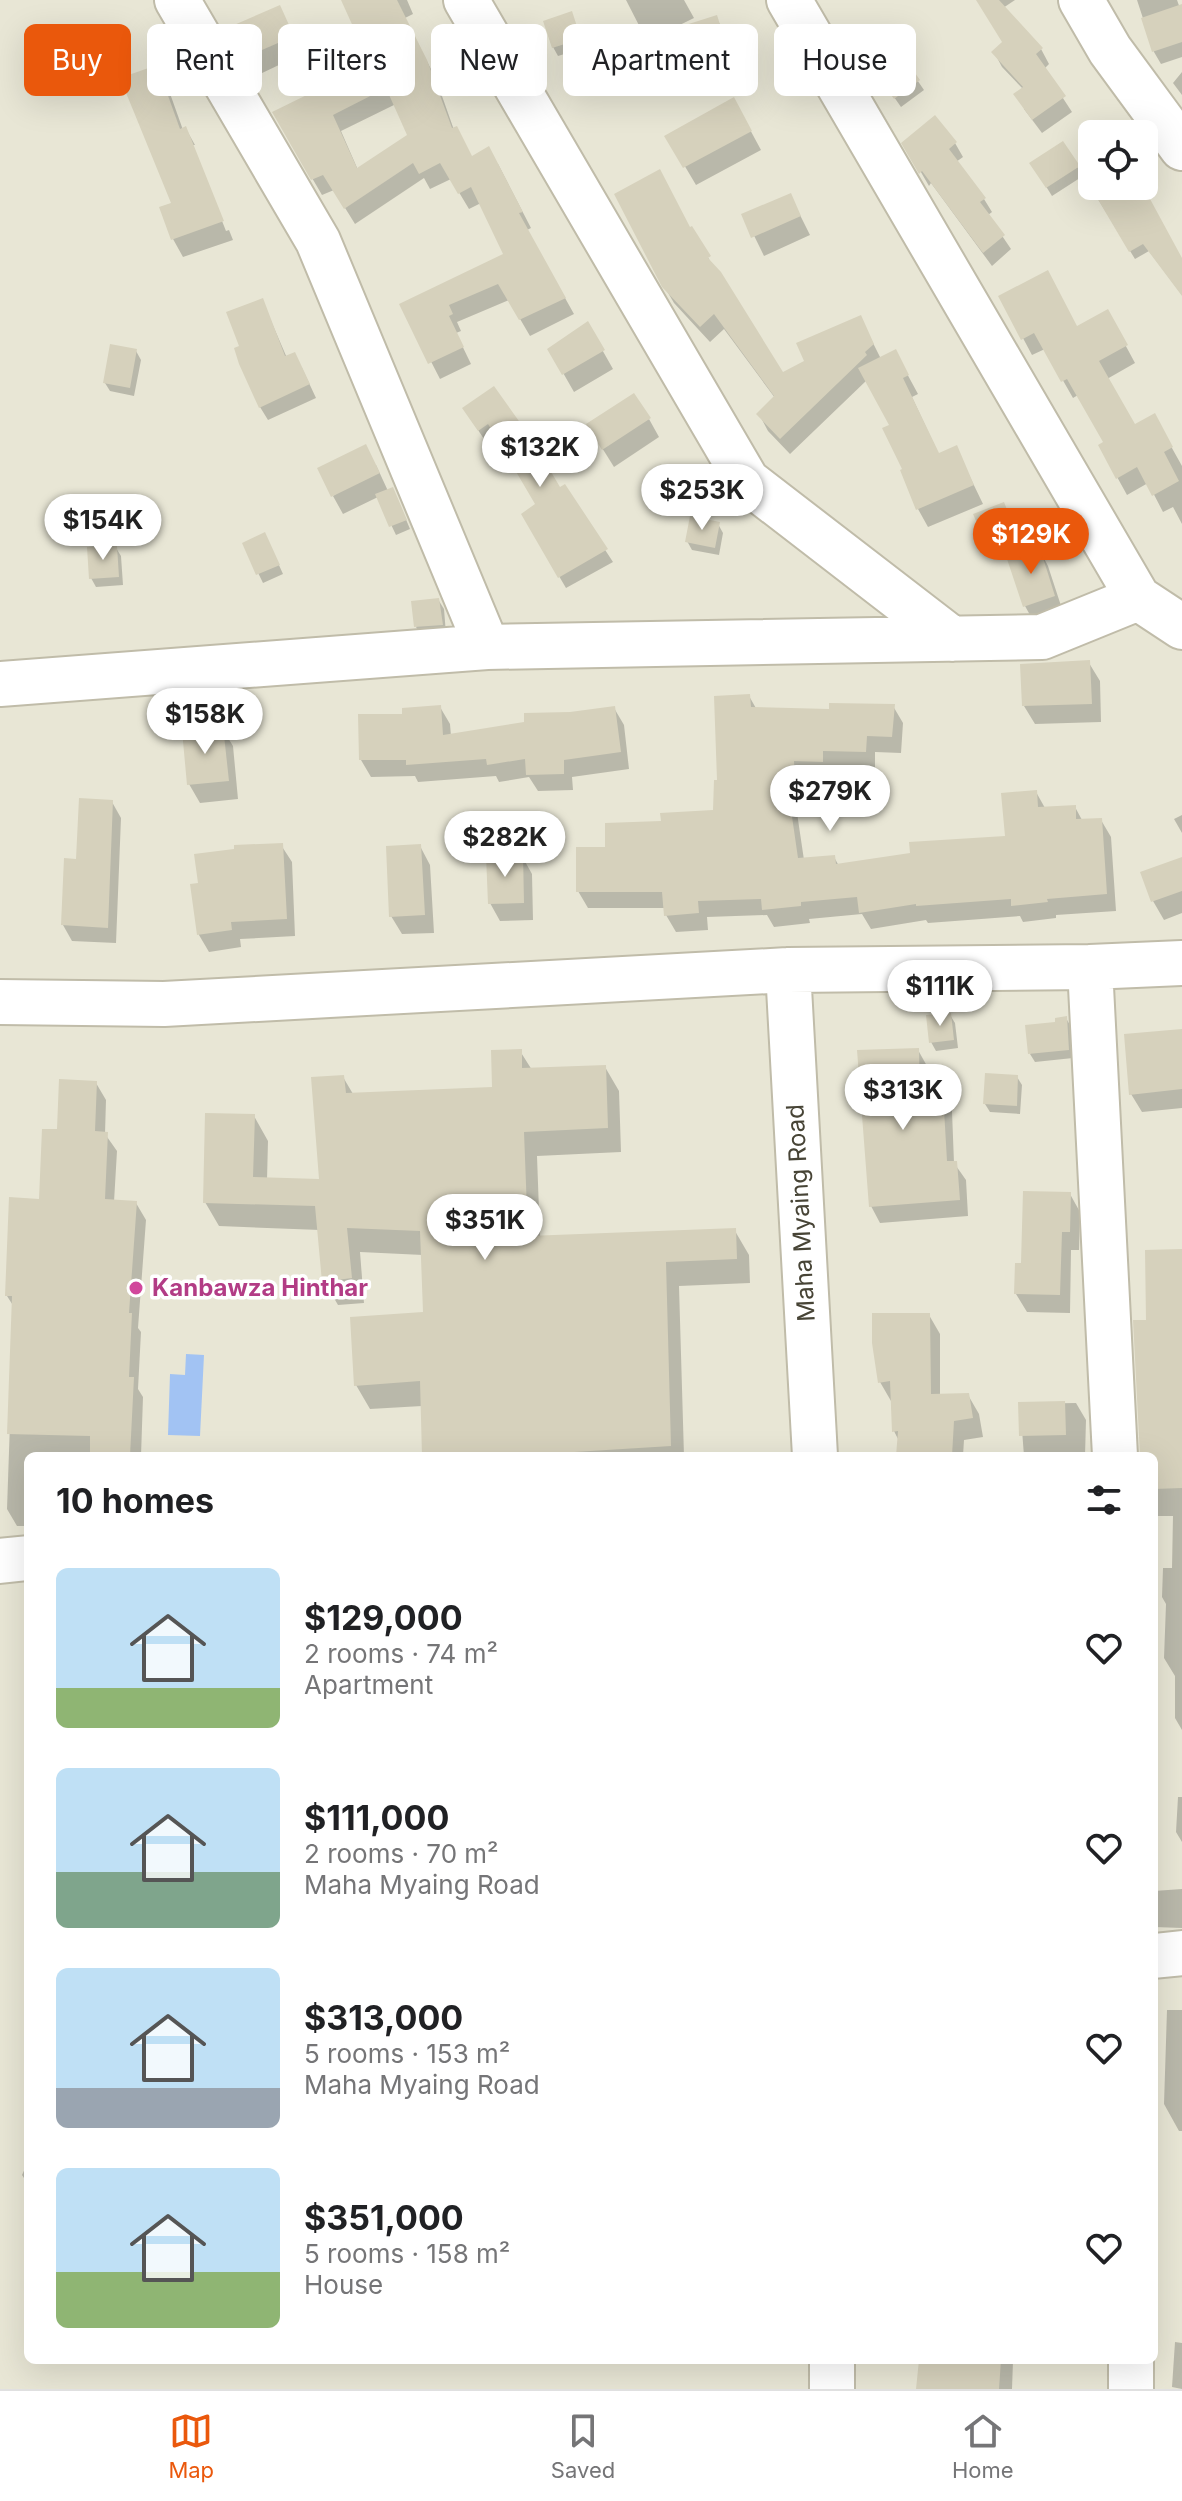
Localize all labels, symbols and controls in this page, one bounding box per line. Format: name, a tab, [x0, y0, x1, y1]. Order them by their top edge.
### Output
chip: Buy	[24, 24, 131, 96]
chip: Rent	[147, 24, 262, 96]
chip: Filters	[278, 24, 415, 96]
chip: New	[431, 24, 547, 96]
chip: Apartment	[563, 24, 758, 96]
chip: House	[774, 24, 916, 96]
map controls	[1078, 120, 1158, 200]
button: locate	[1078, 120, 1158, 200]
pin: $132K	[484, 421, 596, 489]
text: $132K	[500, 431, 580, 462]
pin: $253K	[646, 464, 758, 532]
text: $253K	[659, 474, 745, 505]
pin: $154K	[47, 494, 159, 562]
text: $154K	[62, 504, 144, 535]
pin: $129K	[975, 508, 1087, 576]
text: $129K	[991, 518, 1071, 549]
pin: $158K	[149, 688, 261, 756]
text: $158K	[165, 698, 245, 729]
pin: $279K	[774, 765, 886, 833]
text: $279K	[788, 775, 872, 806]
pin: $282K	[449, 811, 561, 879]
text: $282K	[462, 821, 548, 852]
pin: $111K	[884, 960, 996, 1028]
text: $111K	[905, 970, 975, 1001]
pin: $313K	[847, 1064, 959, 1132]
text: $313K	[863, 1074, 943, 1105]
street label: Maha Myaing Road	[780, 1104, 821, 1322]
pin: $351K	[429, 1194, 541, 1262]
text: $351K	[445, 1204, 525, 1235]
place label: Kanbawza Hinthar	[152, 1273, 368, 1302]
marker: Kanbawza Hinthar	[127, 1279, 145, 1297]
icon: filters	[1082, 1478, 1126, 1522]
text: 10 homes	[56, 1480, 214, 1521]
text: $129,000	[304, 1597, 463, 1638]
icon: home	[120, 1600, 216, 1696]
icon: heart	[1082, 1626, 1126, 1670]
text: 2 rooms · 74 m²	[304, 1638, 498, 1669]
text: Apartment	[304, 1669, 433, 1700]
text: $111,000	[304, 1797, 449, 1838]
icon: home	[120, 1800, 216, 1896]
icon: heart	[1082, 1826, 1126, 1870]
text: 2 rooms · 70 m²	[304, 1838, 499, 1869]
text: Maha Myaing Road	[304, 1869, 540, 1900]
text: $313,000	[304, 1997, 463, 2038]
icon: home	[120, 2000, 216, 2096]
icon: heart	[1082, 2026, 1126, 2070]
text: 5 rooms · 153 m²	[304, 2038, 510, 2069]
text: Maha Myaing Road	[304, 2069, 540, 2100]
text: $351,000	[304, 2197, 464, 2238]
icon: home	[120, 2200, 216, 2296]
icon: heart	[1082, 2226, 1126, 2270]
text: 5 rooms · 158 m²	[304, 2238, 510, 2269]
text: House	[304, 2269, 383, 2300]
tab: Map	[168, 2409, 214, 2483]
tab: Saved	[551, 2409, 615, 2483]
tab: Home	[952, 2409, 1014, 2483]

